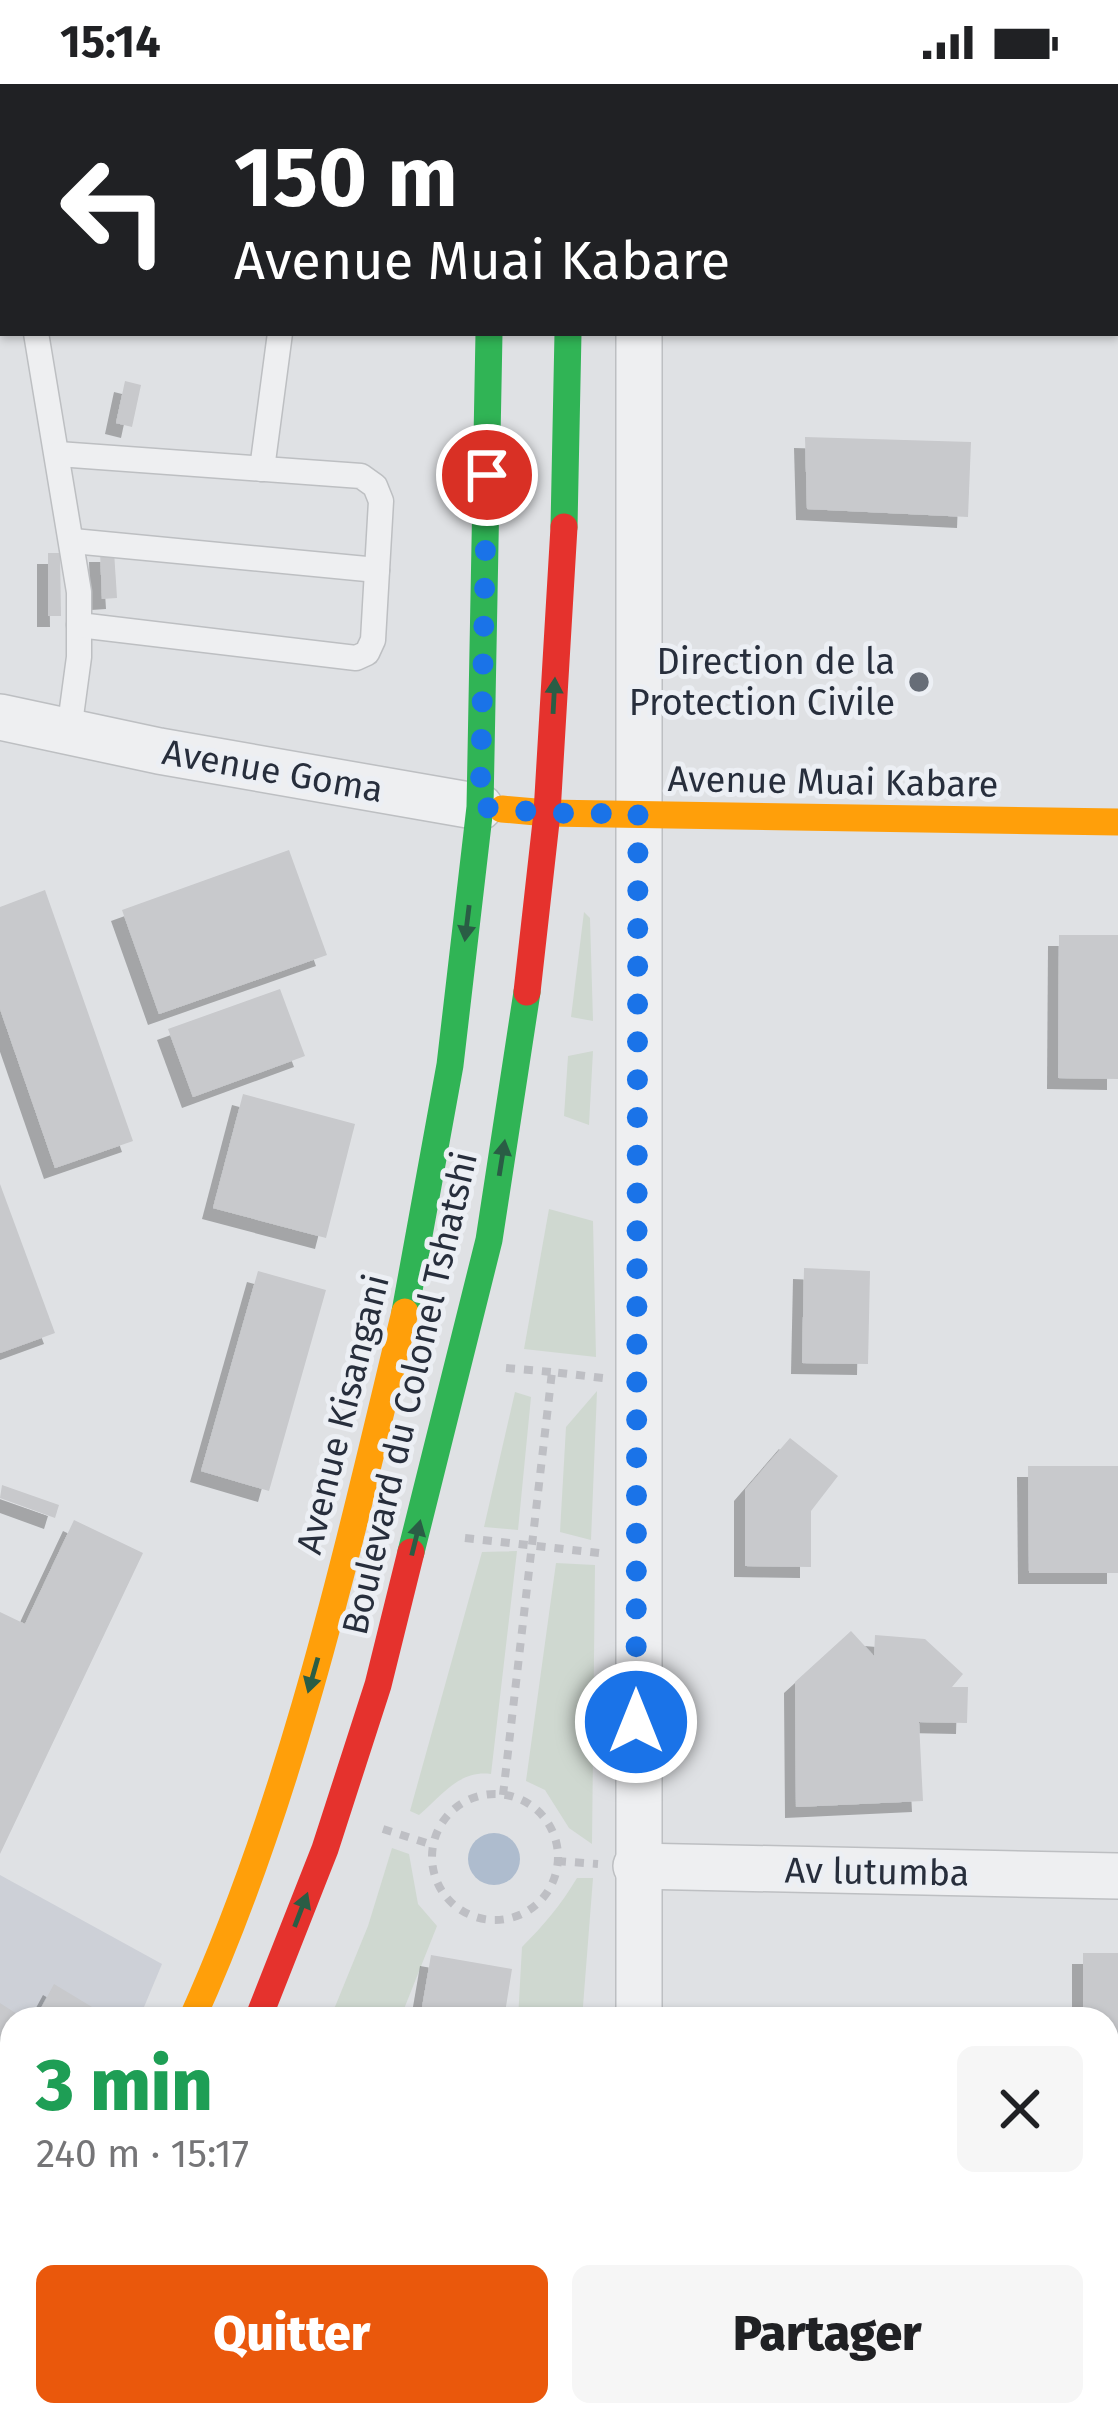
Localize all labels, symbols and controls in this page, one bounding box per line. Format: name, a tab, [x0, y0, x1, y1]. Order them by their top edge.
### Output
text: 15:14	[60, 15, 161, 69]
text: 150 m	[234, 127, 458, 228]
icon: left	[36, 132, 192, 288]
text: Avenue Muai Kabare	[234, 229, 730, 293]
pin	[436, 424, 538, 526]
icon: arrive	[454, 442, 520, 508]
place label: Direction de la Protection Civile	[629, 640, 895, 725]
marker: Direction de la Protection Civile	[906, 669, 932, 695]
one-way arrow	[545, 676, 564, 714]
street label: Avenue Goma	[159, 730, 387, 812]
street label: Avenue Muai Kabare	[667, 757, 999, 807]
one-way arrow	[457, 905, 476, 942]
one-way arrow	[493, 1138, 512, 1176]
street label: Boulevard du Colonel Tshatshi	[333, 1147, 487, 1639]
street label: Avenue Kisangani	[287, 1270, 399, 1559]
one-way arrow	[407, 1519, 426, 1556]
one-way arrow	[303, 1656, 322, 1693]
position arrow	[573, 1659, 699, 1785]
street label: Av lutumba	[784, 1848, 970, 1896]
one-way arrow	[292, 1892, 311, 1928]
text: 3 min	[36, 2043, 213, 2129]
button: close	[957, 2046, 1083, 2172]
text: 240 m · 15:17	[36, 2131, 249, 2177]
button: Quitter	[36, 2265, 548, 2403]
button: Partager	[572, 2265, 1083, 2403]

